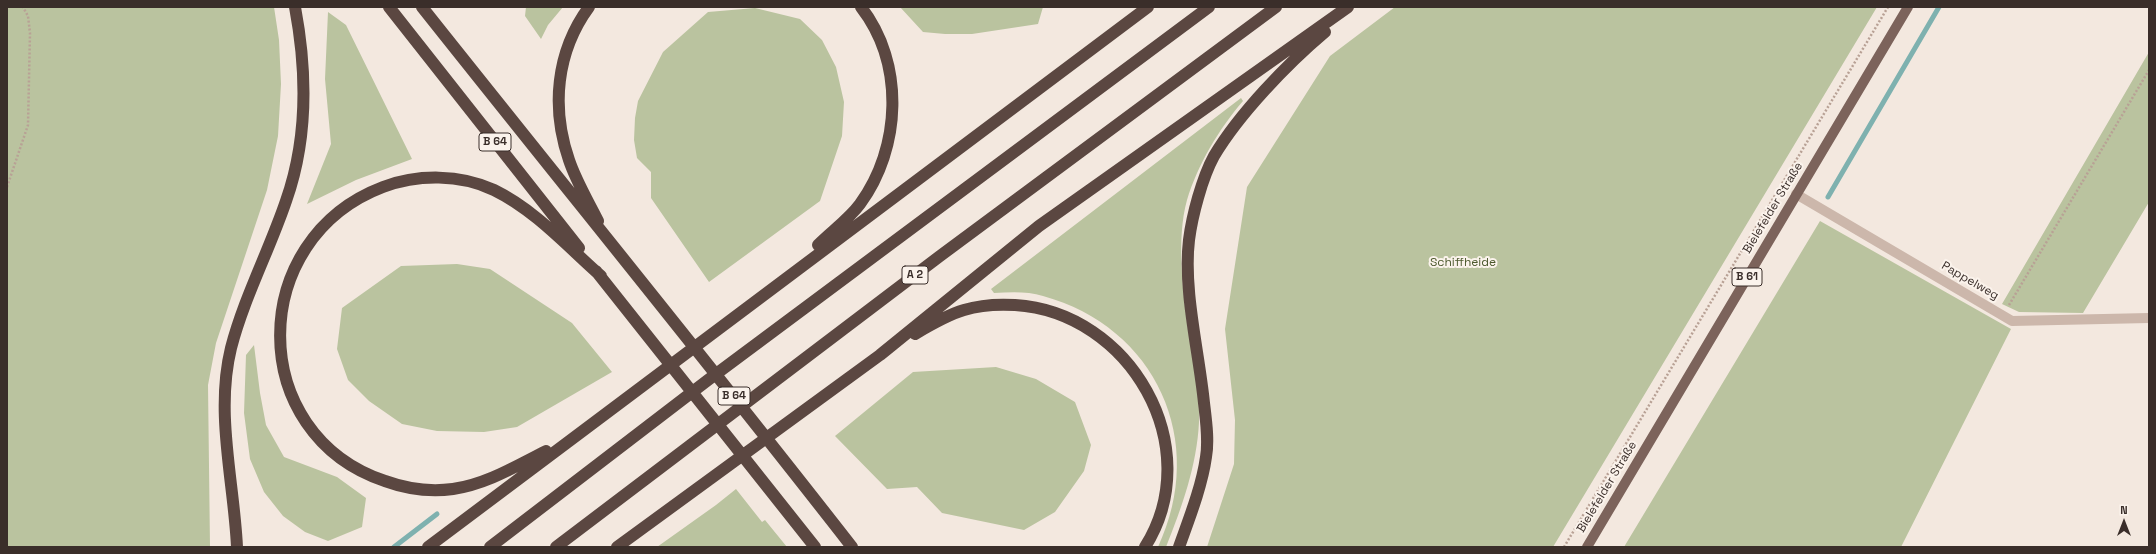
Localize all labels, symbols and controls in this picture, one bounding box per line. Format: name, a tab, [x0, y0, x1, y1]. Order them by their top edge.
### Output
road number: B 64	[479, 133, 511, 151]
street label: Bielefelder Straße	[1740, 160, 1806, 256]
park label: Schiffheide	[1430, 256, 1496, 270]
street label: Pappelweg	[1939, 259, 2001, 303]
road number: A 2	[902, 266, 928, 284]
road number: B 61	[1732, 268, 1762, 286]
road number: B 64	[718, 387, 750, 405]
street label: Bielefelder Straße	[1574, 439, 1640, 535]
north arrow	[2104, 502, 2144, 542]
text: N	[2120, 503, 2128, 517]

